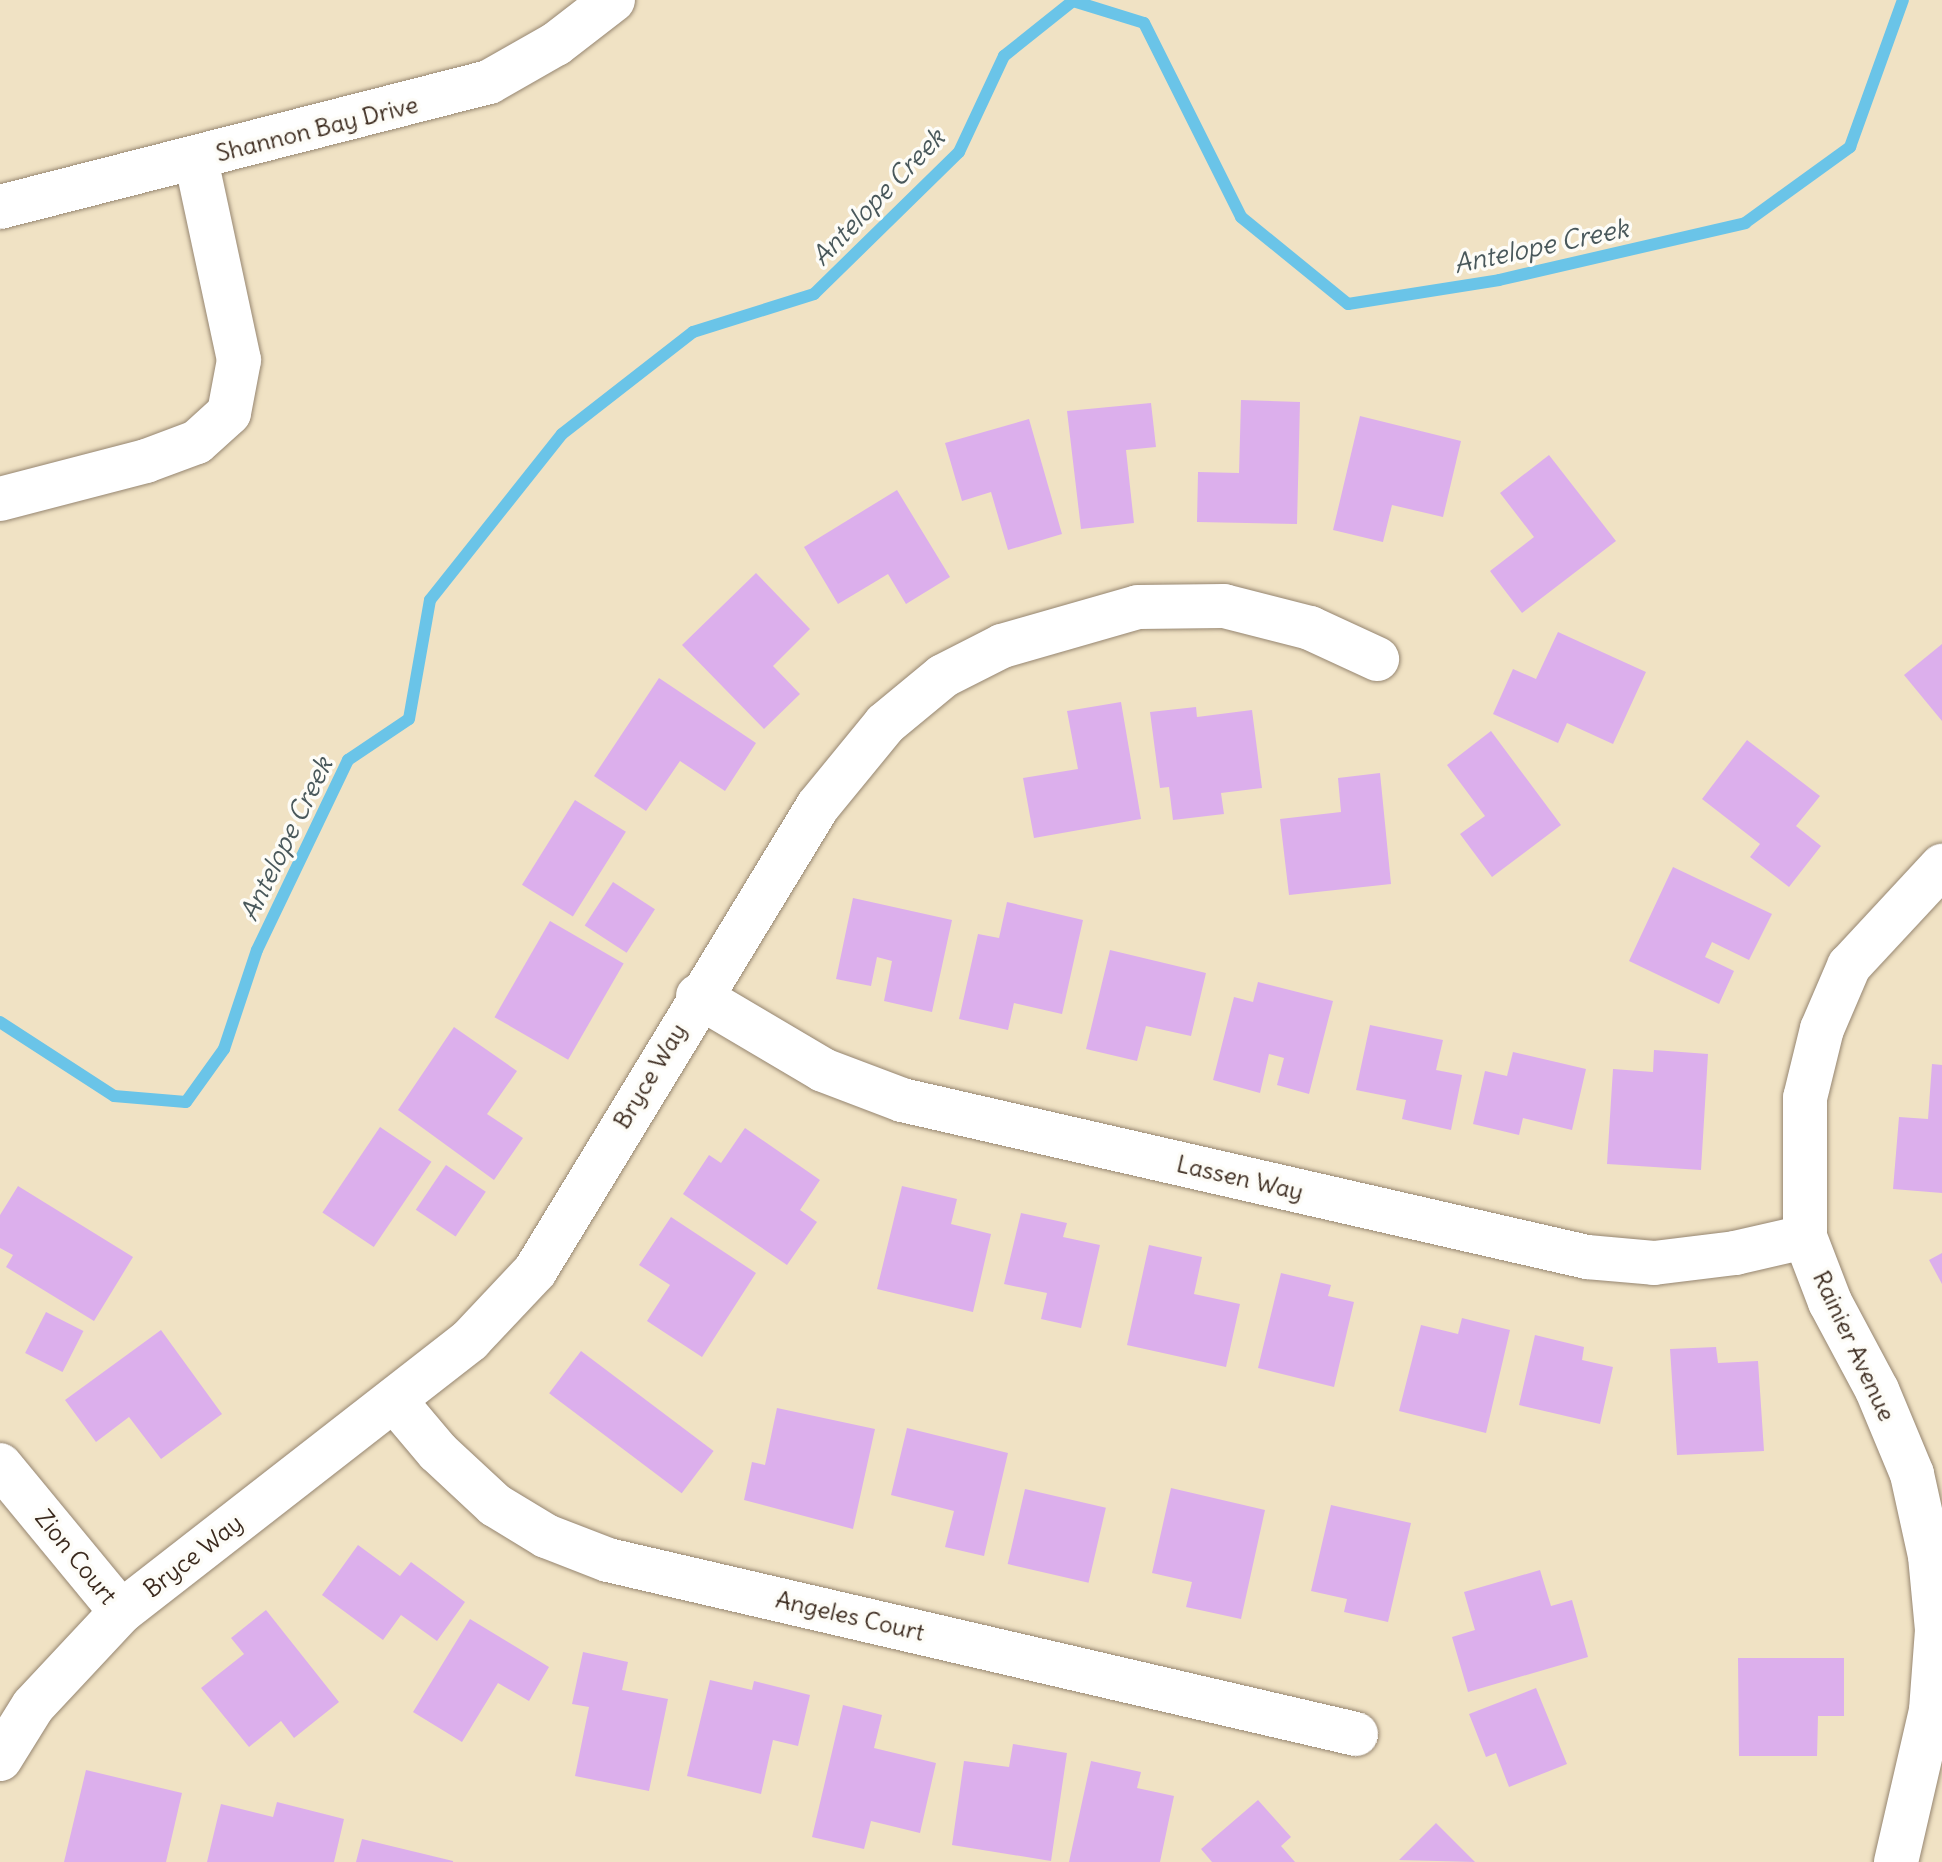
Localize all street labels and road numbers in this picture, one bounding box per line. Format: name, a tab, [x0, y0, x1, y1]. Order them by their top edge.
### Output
street label: Shannon Bay Drive	[213, 90, 421, 168]
street label: Bryce Way	[607, 1018, 693, 1134]
street label: Lassen Way	[1174, 1149, 1306, 1207]
street label: Rainier Avenue	[1807, 1266, 1901, 1426]
street label: Zion Court	[29, 1504, 123, 1610]
street label: Bryce Way	[138, 1508, 248, 1604]
street label: Angeles Court	[773, 1585, 927, 1647]

